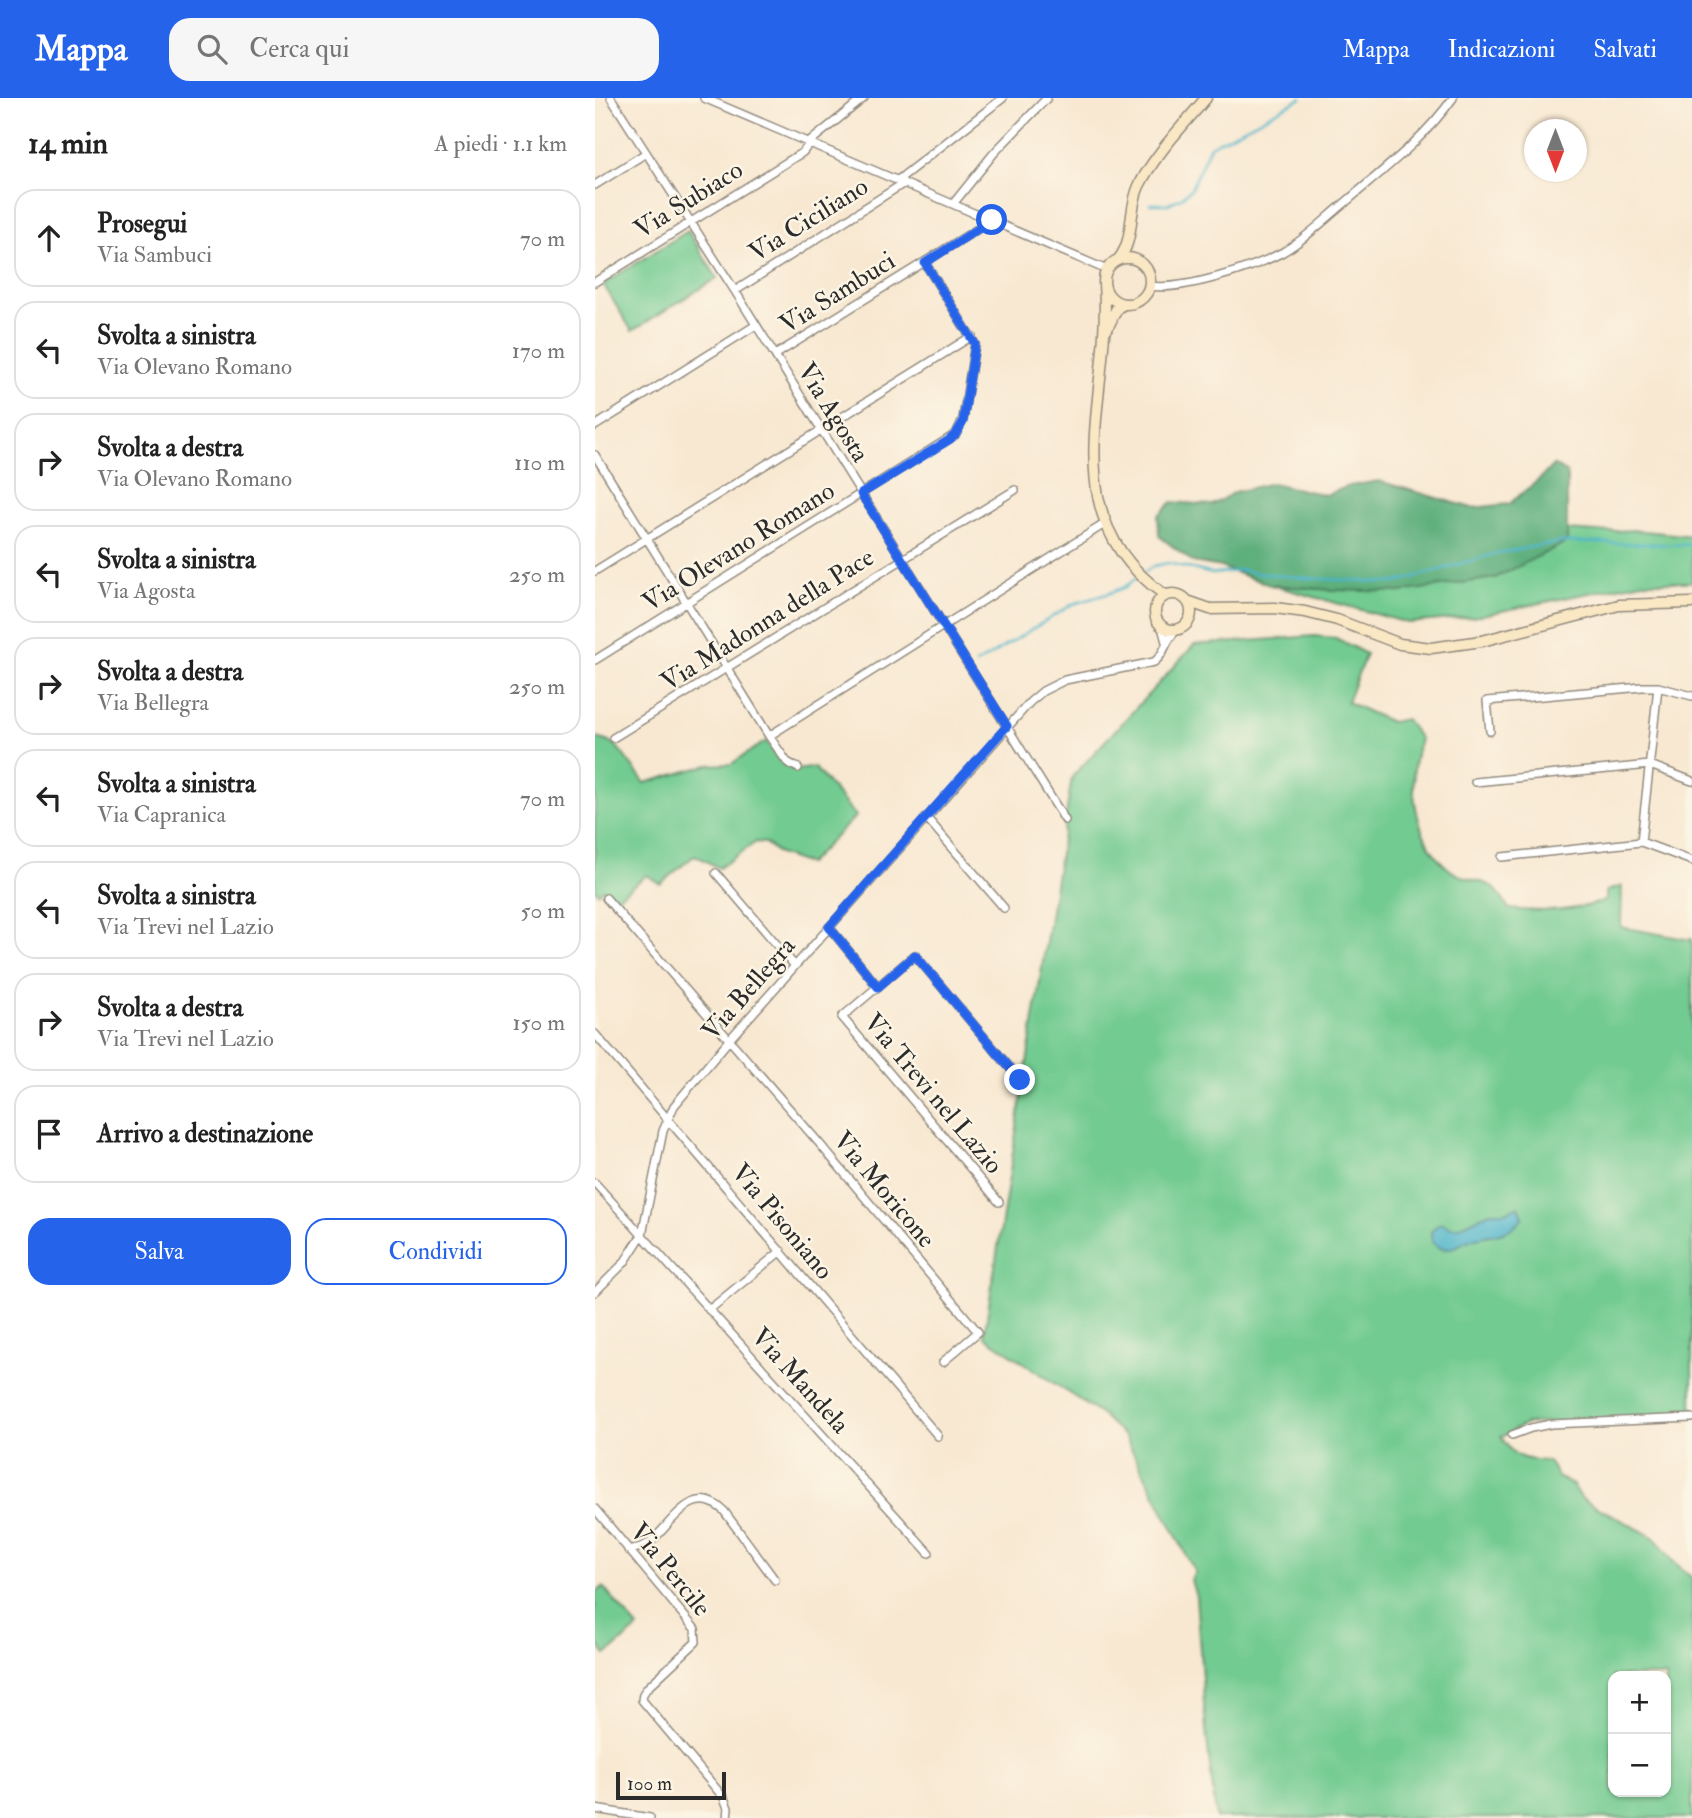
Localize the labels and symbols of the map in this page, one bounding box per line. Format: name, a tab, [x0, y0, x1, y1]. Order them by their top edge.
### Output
north arrow	[1524, 119, 1587, 182]
street label: Via Subiaco	[628, 154, 749, 246]
street label: Via Ciciliano	[743, 171, 874, 269]
route start	[976, 204, 1007, 235]
street label: Via Sambuci	[774, 245, 901, 341]
street label: Via Agosta	[790, 357, 876, 468]
street label: Via Olevano Romano	[637, 475, 841, 619]
street label: Via Madonna della Pace	[655, 541, 880, 698]
street label: Via Bellegra	[695, 930, 803, 1047]
street label: Via Trevi nel Lazio	[857, 1007, 1010, 1180]
route end	[1004, 1064, 1035, 1095]
street label: Via Moricone	[826, 1125, 942, 1254]
street label: Via Pisoniano	[724, 1157, 840, 1286]
street label: Via Mandela	[744, 1321, 856, 1440]
street label: Via Percile	[623, 1516, 718, 1623]
scale bar	[616, 1769, 726, 1801]

